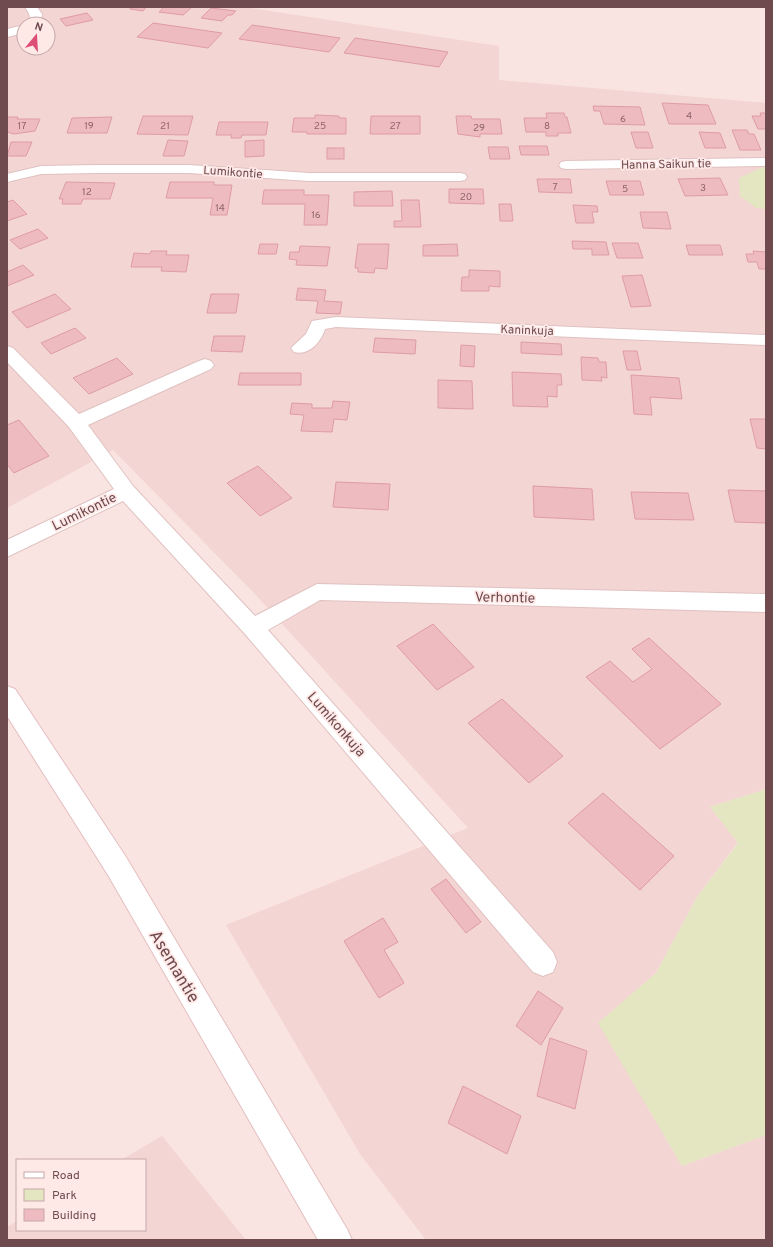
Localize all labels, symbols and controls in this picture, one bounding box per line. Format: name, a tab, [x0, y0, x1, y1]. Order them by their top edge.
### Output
north arrow	[16, 16, 56, 56]
text: N	[33, 20, 45, 35]
house number: 4	[686, 110, 692, 123]
house number: 6	[620, 113, 626, 126]
house number: 17	[18, 120, 26, 133]
house number: 19	[84, 120, 94, 133]
house number: 21	[160, 120, 170, 133]
house number: 25	[314, 120, 326, 133]
house number: 27	[389, 120, 401, 133]
house number: 8	[544, 120, 550, 133]
house number: 29	[473, 122, 485, 135]
street label: Hanna Saikun tie	[621, 156, 711, 174]
street label: Lumikontie	[203, 163, 263, 183]
house number: 7	[552, 181, 558, 194]
house number: 3	[700, 182, 706, 195]
house number: 5	[622, 183, 628, 196]
house number: 12	[82, 186, 92, 199]
house number: 20	[460, 191, 472, 204]
house number: 14	[215, 202, 225, 215]
house number: 16	[311, 209, 321, 222]
street label: Kaninkuja	[500, 322, 554, 340]
street label: Lumikontie	[50, 489, 120, 535]
street label: Verhontie	[475, 589, 535, 608]
street label: Lumikonkuja	[303, 689, 369, 761]
street label: Asemantie	[143, 927, 204, 1007]
legend	[16, 1159, 146, 1231]
text: Road	[52, 1168, 80, 1184]
text: Park	[52, 1188, 77, 1204]
text: Building	[52, 1208, 96, 1224]

